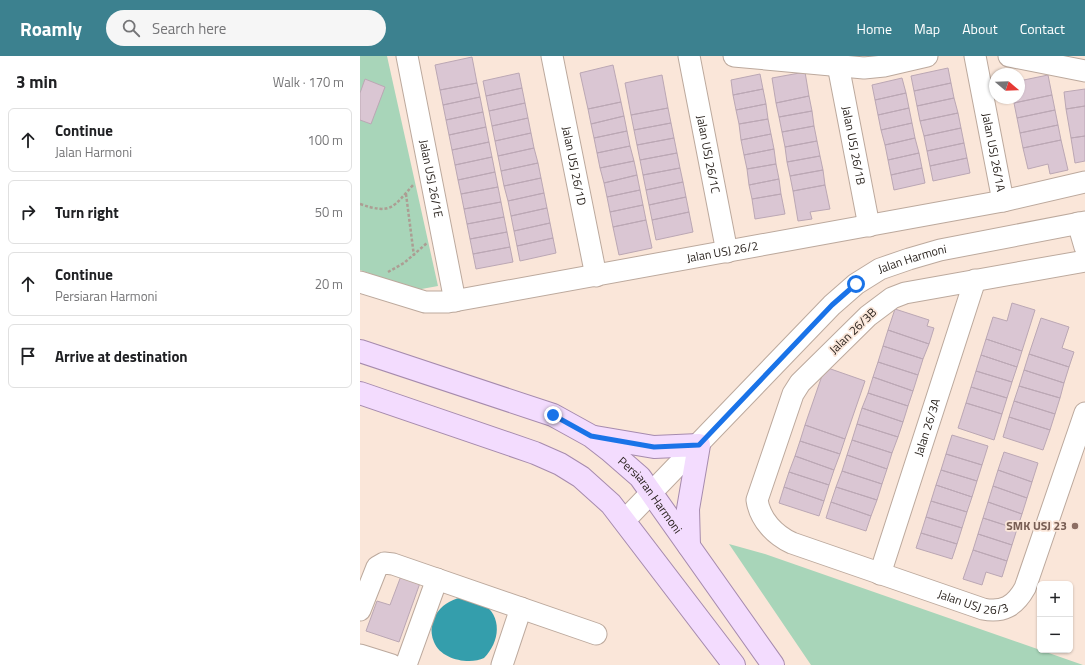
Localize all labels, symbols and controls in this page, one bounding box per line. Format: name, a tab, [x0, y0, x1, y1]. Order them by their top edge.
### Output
search box	[106, 10, 386, 46]
text: Roamly	[20, 14, 82, 43]
icon: search	[120, 17, 142, 39]
text: Search here	[152, 17, 226, 40]
text: Home	[857, 18, 892, 39]
text: Map	[914, 18, 940, 39]
text: About	[962, 18, 998, 39]
text: Contact	[1020, 18, 1065, 39]
north arrow	[989, 68, 1025, 104]
text: 3 min	[16, 69, 57, 95]
text: Walk · 170 m	[273, 72, 344, 92]
street label: Jalan USJ 26/1B	[837, 104, 871, 187]
street label: Jalan USJ 26/1A	[977, 111, 1011, 193]
street label: Jalan USJ 26/1C	[692, 113, 725, 195]
text: Continue	[55, 119, 113, 142]
street label: Jalan USJ 26/1D	[557, 124, 592, 207]
icon: ahead	[17, 129, 39, 151]
text: 100 m	[307, 130, 343, 150]
street label: Jalan USJ 26/1E	[415, 138, 449, 220]
text: Jalan Harmoni	[55, 142, 132, 162]
icon: right	[17, 201, 39, 223]
text: Turn right	[55, 201, 119, 224]
text: 50 m	[315, 202, 343, 222]
street label: Jalan USJ 26/2	[685, 236, 760, 267]
street label: Jalan Harmoni	[875, 239, 948, 278]
text: Continue	[55, 263, 113, 286]
icon: ahead	[17, 273, 39, 295]
text: 20 m	[315, 274, 343, 294]
route start	[847, 275, 865, 293]
text: Persiaran Harmoni	[55, 286, 157, 306]
street label: Jalan 26/3B	[825, 303, 881, 358]
icon: arrive	[17, 345, 39, 367]
text: Arrive at destination	[55, 345, 188, 368]
street label: Jalan 26/3A	[909, 396, 945, 459]
route end	[544, 406, 562, 424]
street label: Persiaran Harmoni	[614, 452, 687, 537]
place label: SMK USJ 23	[1006, 516, 1067, 535]
marker: SMK USJ 23	[1070, 521, 1080, 531]
map controls	[1037, 581, 1073, 653]
button: +	[1037, 581, 1073, 617]
street label: Jalan USJ 26/3	[935, 584, 1011, 619]
button: −	[1037, 617, 1073, 653]

